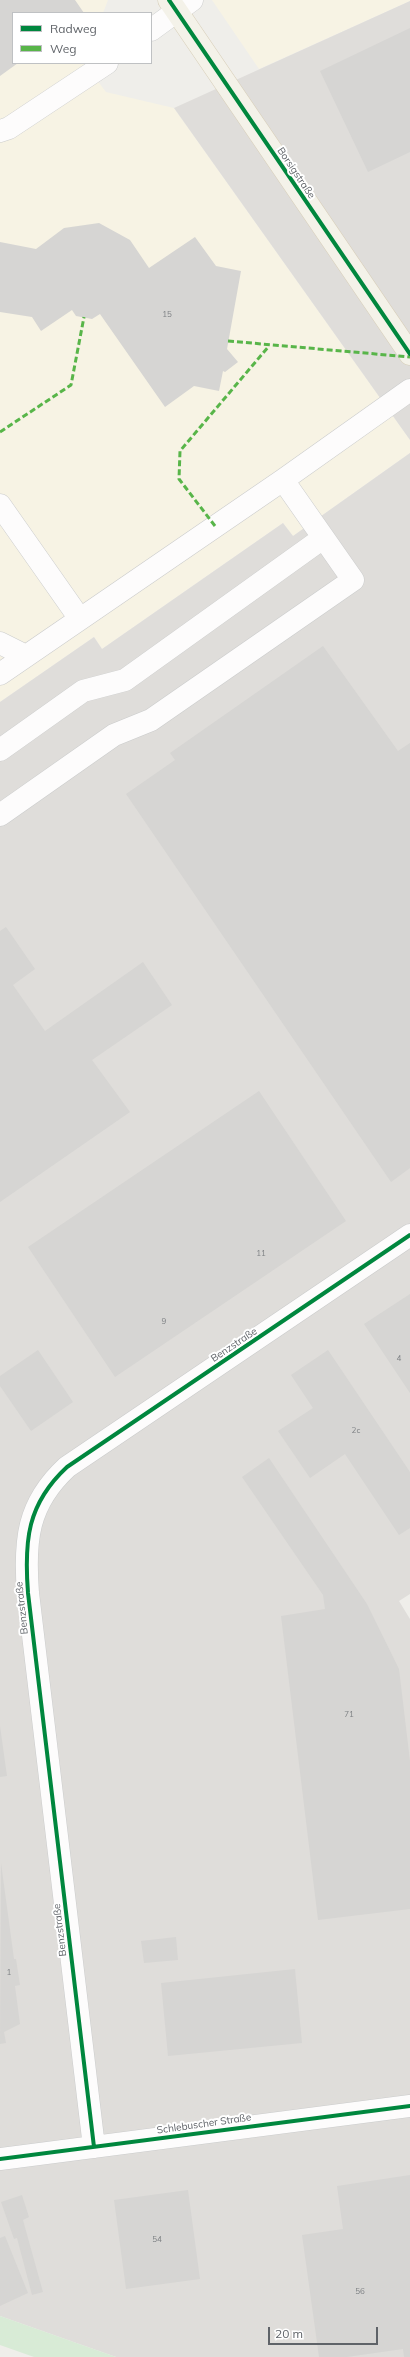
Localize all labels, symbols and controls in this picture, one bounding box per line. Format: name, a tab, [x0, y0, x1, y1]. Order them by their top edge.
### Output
legend	[12, 12, 152, 64]
text: Radweg	[50, 21, 97, 36]
text: Weg	[50, 41, 76, 56]
street label: Borsigstraße	[274, 145, 318, 201]
house number: 15	[162, 310, 172, 320]
house number: 11	[256, 1249, 266, 1259]
house number: 9	[162, 1317, 166, 1327]
street label: Benzstraße	[209, 1325, 259, 1365]
house number: 4	[397, 1354, 401, 1364]
house number: 2c	[352, 1426, 360, 1436]
street label: Benzstraße	[13, 1581, 31, 1635]
house number: 71	[344, 1710, 354, 1720]
street label: Benzstraße	[51, 1903, 69, 1957]
house number: 1	[7, 1968, 11, 1978]
street label: Schlebuscher Straße	[156, 2111, 252, 2137]
house number: 54	[152, 2235, 162, 2245]
house number: 56	[355, 2287, 365, 2297]
scale bar	[270, 2319, 380, 2345]
text: 20 m	[275, 2326, 303, 2341]

